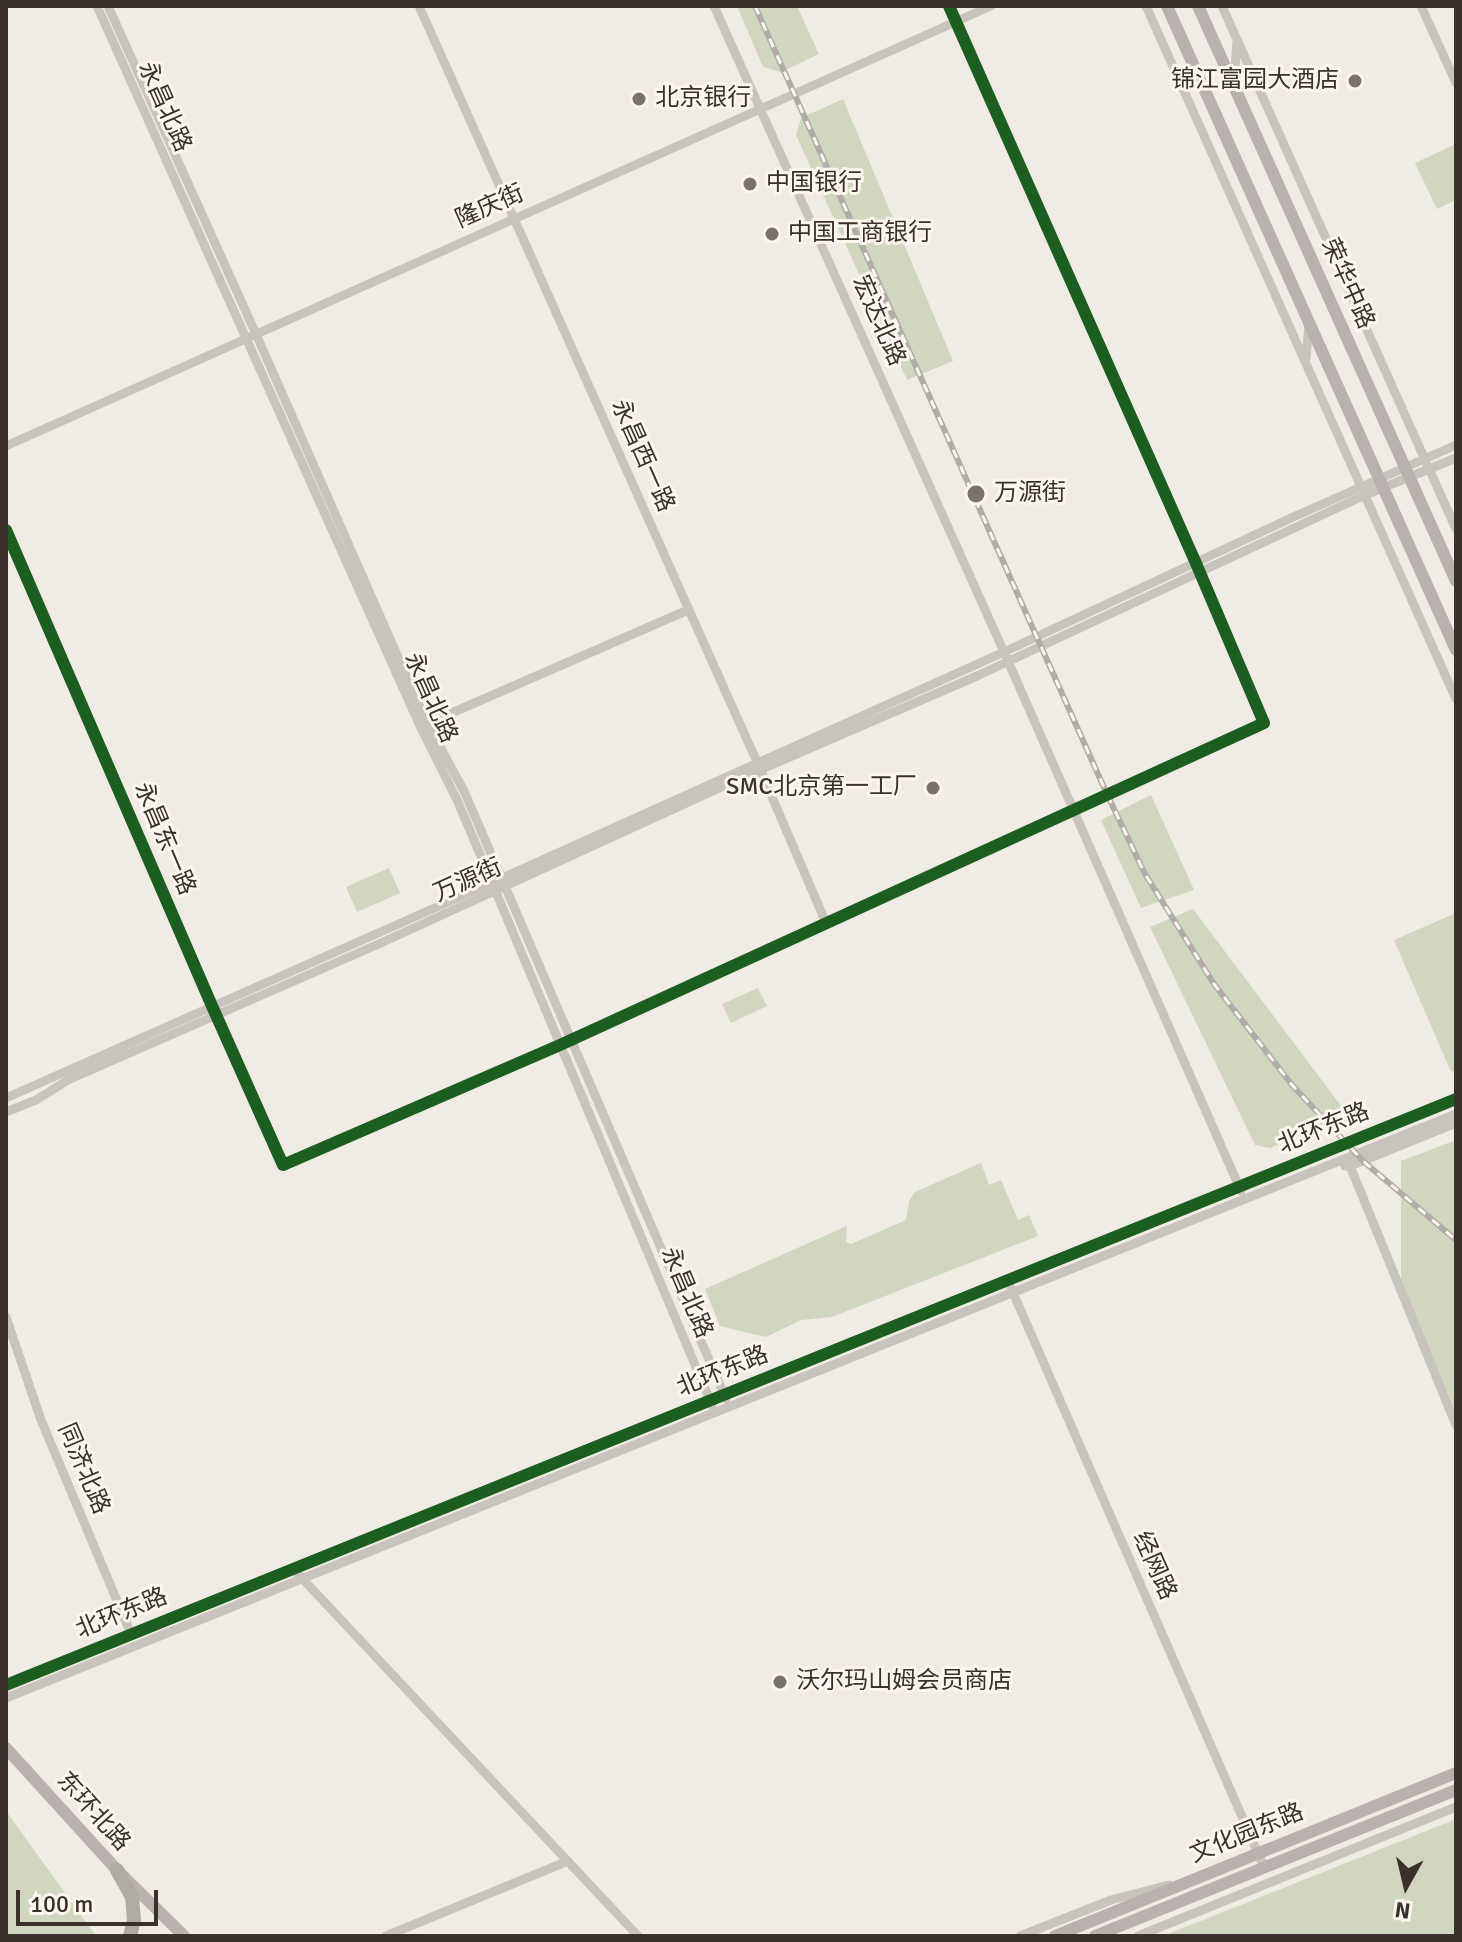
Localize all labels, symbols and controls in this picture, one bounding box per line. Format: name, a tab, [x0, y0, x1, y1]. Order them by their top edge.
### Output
street label: 永昌北路	[131, 57, 197, 157]
place label: 锦江富园大酒店	[1171, 67, 1339, 95]
marker: 锦江富园大酒店	[1346, 72, 1364, 90]
place label: 北京银行	[655, 85, 751, 113]
marker: 北京银行	[630, 90, 648, 108]
place label: 中国银行	[766, 170, 862, 198]
marker: 中国银行	[741, 175, 759, 193]
street label: 隆庆街	[451, 179, 529, 235]
place label: 中国工商银行	[788, 220, 932, 248]
marker: 中国工商银行	[763, 225, 781, 243]
street label: 荣华中路	[1314, 234, 1380, 334]
street label: 宏达北路	[845, 271, 911, 371]
street label: 永昌西一路	[604, 395, 680, 517]
place label: 万源街	[994, 480, 1066, 508]
marker: 万源街	[965, 483, 987, 505]
street label: 永昌北路	[397, 648, 463, 748]
place label: SMC北京第一工厂	[726, 774, 917, 802]
street label: 永昌东一路	[127, 778, 201, 900]
marker: SMC北京第一工厂	[924, 779, 942, 797]
street label: 万源街	[429, 853, 507, 909]
street label: 北环东路	[1274, 1098, 1374, 1160]
street label: 永昌北路	[654, 1243, 718, 1343]
street label: 北环东路	[673, 1341, 773, 1403]
street label: 同济北路	[51, 1419, 115, 1519]
street label: 经网路	[1126, 1527, 1182, 1605]
street label: 北环东路	[72, 1583, 172, 1645]
place label: 沃尔玛山姆会员商店	[796, 1668, 1012, 1696]
marker: 沃尔玛山姆会员商店	[771, 1673, 789, 1691]
street label: 东环北路	[50, 1767, 136, 1857]
street label: 文化园东路	[1186, 1798, 1308, 1870]
north arrow	[1366, 1846, 1446, 1926]
scale bar	[20, 1874, 162, 1924]
text: 100 m	[30, 1889, 93, 1919]
text: N	[1393, 1896, 1412, 1925]

